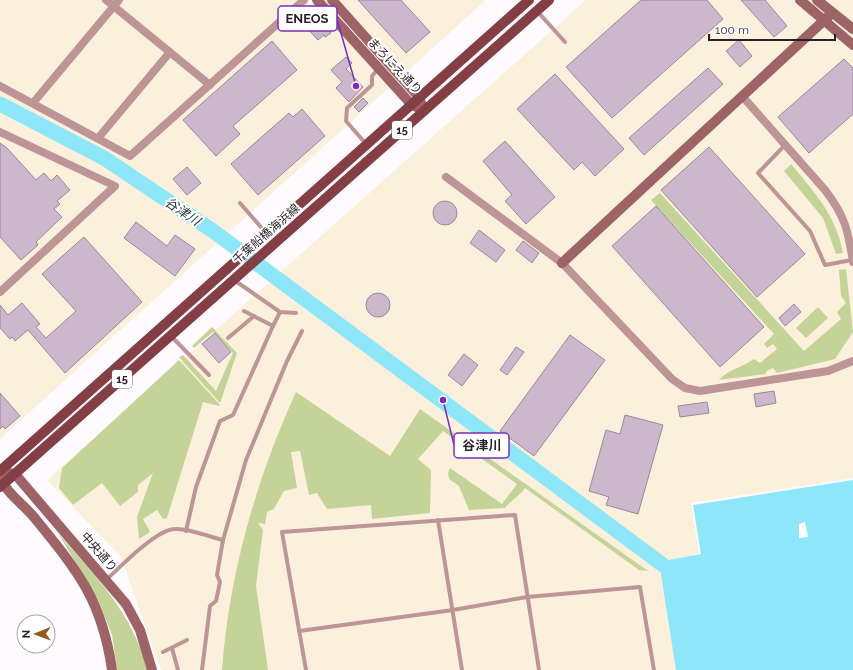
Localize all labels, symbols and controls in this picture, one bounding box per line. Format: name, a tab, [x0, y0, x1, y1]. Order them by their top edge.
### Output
callout: ENEOS	[278, 6, 337, 31]
text: ENEOS	[285, 11, 329, 26]
scale bar	[709, 16, 835, 42]
text: 100 m	[715, 23, 749, 37]
street label: まろにえ通り	[365, 35, 425, 97]
road number: 15	[392, 121, 412, 139]
water label: 谷津川	[162, 194, 205, 230]
street label: 千葉船橋海浜線	[230, 201, 302, 267]
road number: 15	[112, 370, 132, 388]
callout: 谷津川	[454, 433, 509, 458]
text: 谷津川	[462, 438, 502, 453]
street label: 中央通り	[78, 529, 120, 575]
north arrow	[16, 614, 56, 654]
text: N	[20, 630, 33, 638]

